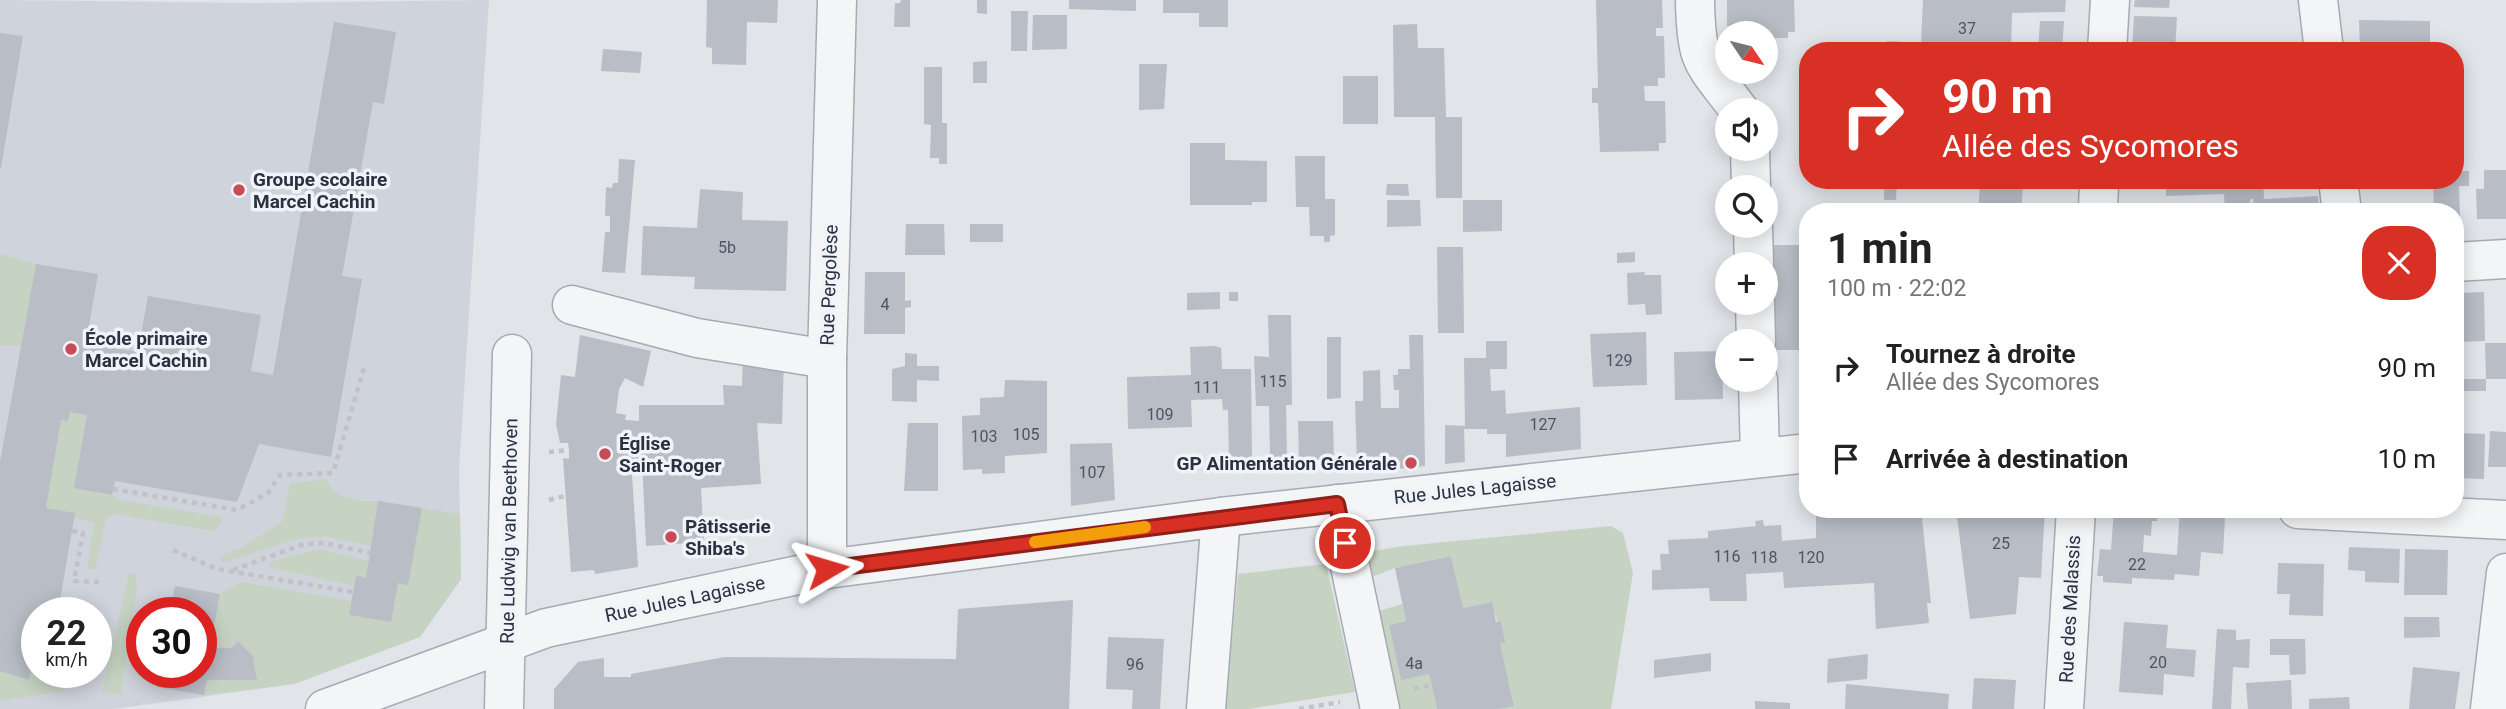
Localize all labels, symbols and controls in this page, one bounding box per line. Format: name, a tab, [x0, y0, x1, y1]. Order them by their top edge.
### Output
house number: 37	[1958, 19, 1976, 38]
north arrow	[1715, 21, 1778, 84]
map controls	[1715, 21, 1778, 392]
text: 90 m	[1942, 68, 2053, 125]
icon: right	[1827, 70, 1918, 161]
button: sound	[1715, 98, 1778, 161]
text: Allée des Sycomores	[1942, 127, 2239, 165]
place label: Groupe scolaire Marcel Cachin	[253, 168, 387, 213]
button: search	[1715, 175, 1778, 238]
marker: Groupe scolaire Marcel Cachin	[231, 182, 247, 198]
street label: Rue Pergolèse	[815, 224, 843, 346]
text: 1 min	[1827, 224, 1933, 273]
button: close	[2362, 226, 2436, 300]
house number: 5b	[718, 238, 736, 257]
button: +	[1715, 252, 1778, 315]
text: 100 m · 22:02	[1827, 275, 1966, 302]
house number: 4	[881, 295, 890, 314]
place label: École primaire Marcel Cachin	[85, 327, 208, 372]
button: −	[1715, 329, 1778, 392]
text: Tournez à droite	[1886, 339, 2076, 369]
marker: École primaire Marcel Cachin	[63, 341, 79, 357]
icon: right	[1827, 349, 1865, 387]
house number: 129	[1606, 351, 1632, 370]
text: 90 m	[2378, 353, 2436, 383]
text: Allée des Sycomores	[1886, 369, 2100, 396]
house number: 115	[1260, 372, 1286, 391]
house number: 111	[1194, 378, 1220, 397]
house number: 109	[1147, 405, 1173, 424]
house number: 127	[1530, 415, 1556, 434]
street label: Rue Ludwig van Beethoven	[496, 418, 522, 644]
house number: 105	[1013, 425, 1039, 444]
house number: 103	[971, 427, 997, 446]
place label: Église Saint-Roger	[619, 432, 721, 477]
icon: arrive	[1827, 440, 1865, 478]
text: Arrivée à destination	[1886, 444, 2128, 474]
text: 10 m	[2378, 444, 2436, 474]
marker: Église Saint-Roger	[597, 446, 613, 462]
place label: GP Alimentation Générale	[1177, 452, 1397, 475]
marker: GP Alimentation Générale	[1403, 455, 1419, 471]
house number: 107	[1079, 463, 1105, 482]
street label: Rue Jules Lagaisse	[1393, 469, 1557, 509]
pin	[1315, 513, 1375, 573]
place label: Pâtisserie Shiba's	[685, 515, 771, 560]
icon: arrive	[1326, 524, 1364, 562]
marker: Pâtisserie Shiba's	[663, 529, 679, 545]
position arrow	[790, 532, 864, 606]
house number: 25	[1992, 534, 2010, 553]
street label: Rue des Malassis	[2055, 534, 2085, 684]
house number: 116	[1714, 547, 1740, 566]
house number: 118	[1751, 548, 1777, 567]
house number: 120	[1798, 548, 1824, 567]
house number: 22	[2128, 555, 2146, 574]
street label: Rue Jules Lagaisse	[603, 571, 767, 627]
speed limit sign: 30	[126, 597, 217, 688]
text: 22	[46, 613, 87, 654]
text: km/h	[45, 649, 88, 670]
house number: 20	[2149, 653, 2167, 672]
house number: 4a	[1405, 654, 1423, 673]
house number: 96	[1126, 655, 1144, 674]

